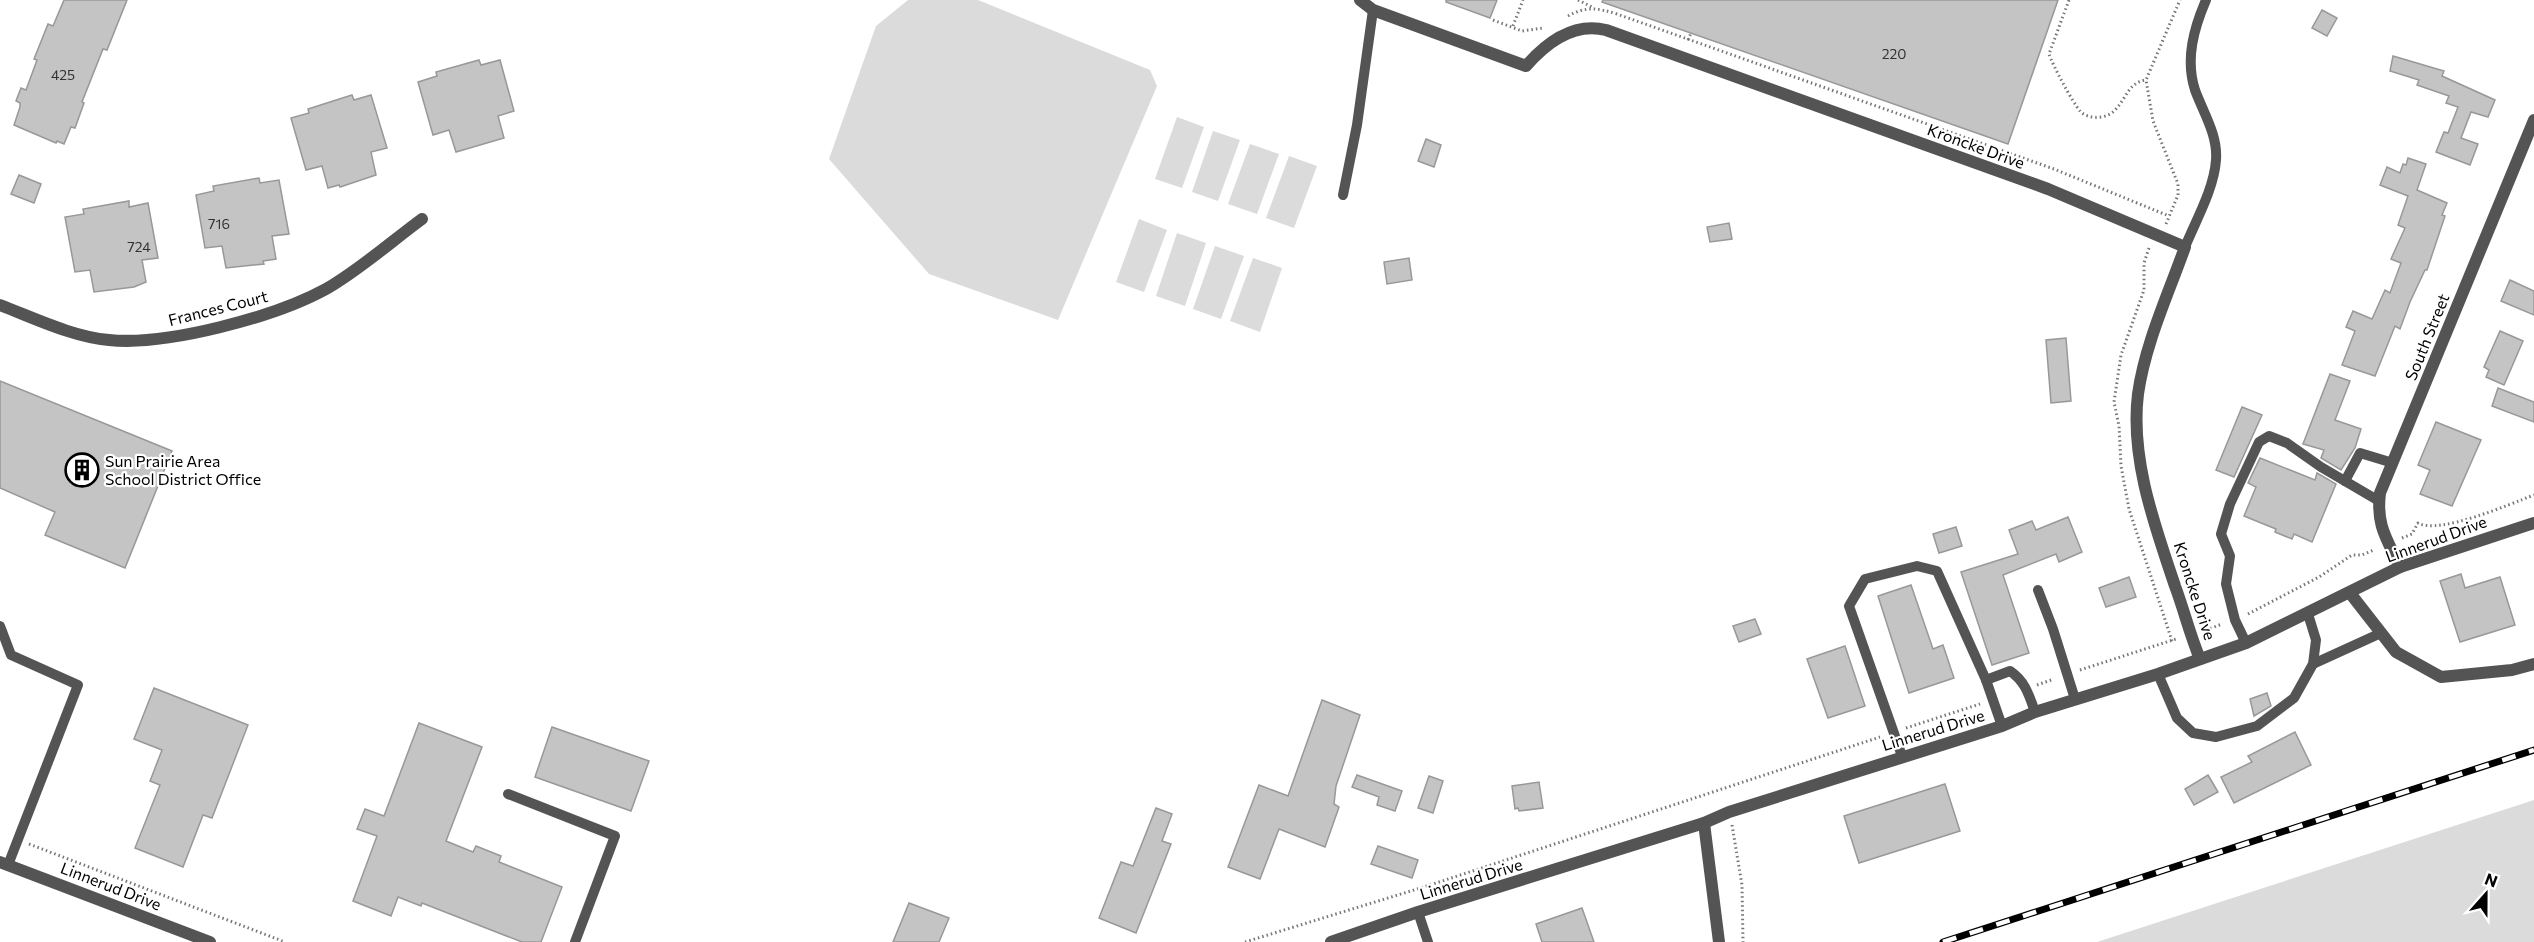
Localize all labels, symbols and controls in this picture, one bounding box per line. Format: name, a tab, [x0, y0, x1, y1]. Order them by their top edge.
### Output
house number: 220	[1882, 45, 1906, 62]
house number: 425	[51, 66, 75, 83]
street label: Kroncke Drive	[1925, 119, 2027, 172]
house number: 716	[208, 215, 230, 232]
house number: 724	[127, 238, 151, 255]
street label: Frances Court	[166, 286, 270, 329]
street label: South Street	[2401, 290, 2453, 383]
place label: Sun Prairie Area School District Office	[105, 451, 261, 488]
building icon: Sun Prairie Area School District Office	[64, 452, 100, 488]
street label: Linnerud Drive	[2383, 511, 2489, 566]
street label: Kroncke Drive	[2171, 539, 2220, 642]
street label: Linnerud Drive	[1879, 705, 1986, 754]
street label: Linnerud Drive	[1417, 854, 1524, 903]
street label: Linnerud Drive	[58, 858, 164, 913]
north arrow	[2456, 864, 2516, 924]
text: N	[2483, 869, 2501, 891]

